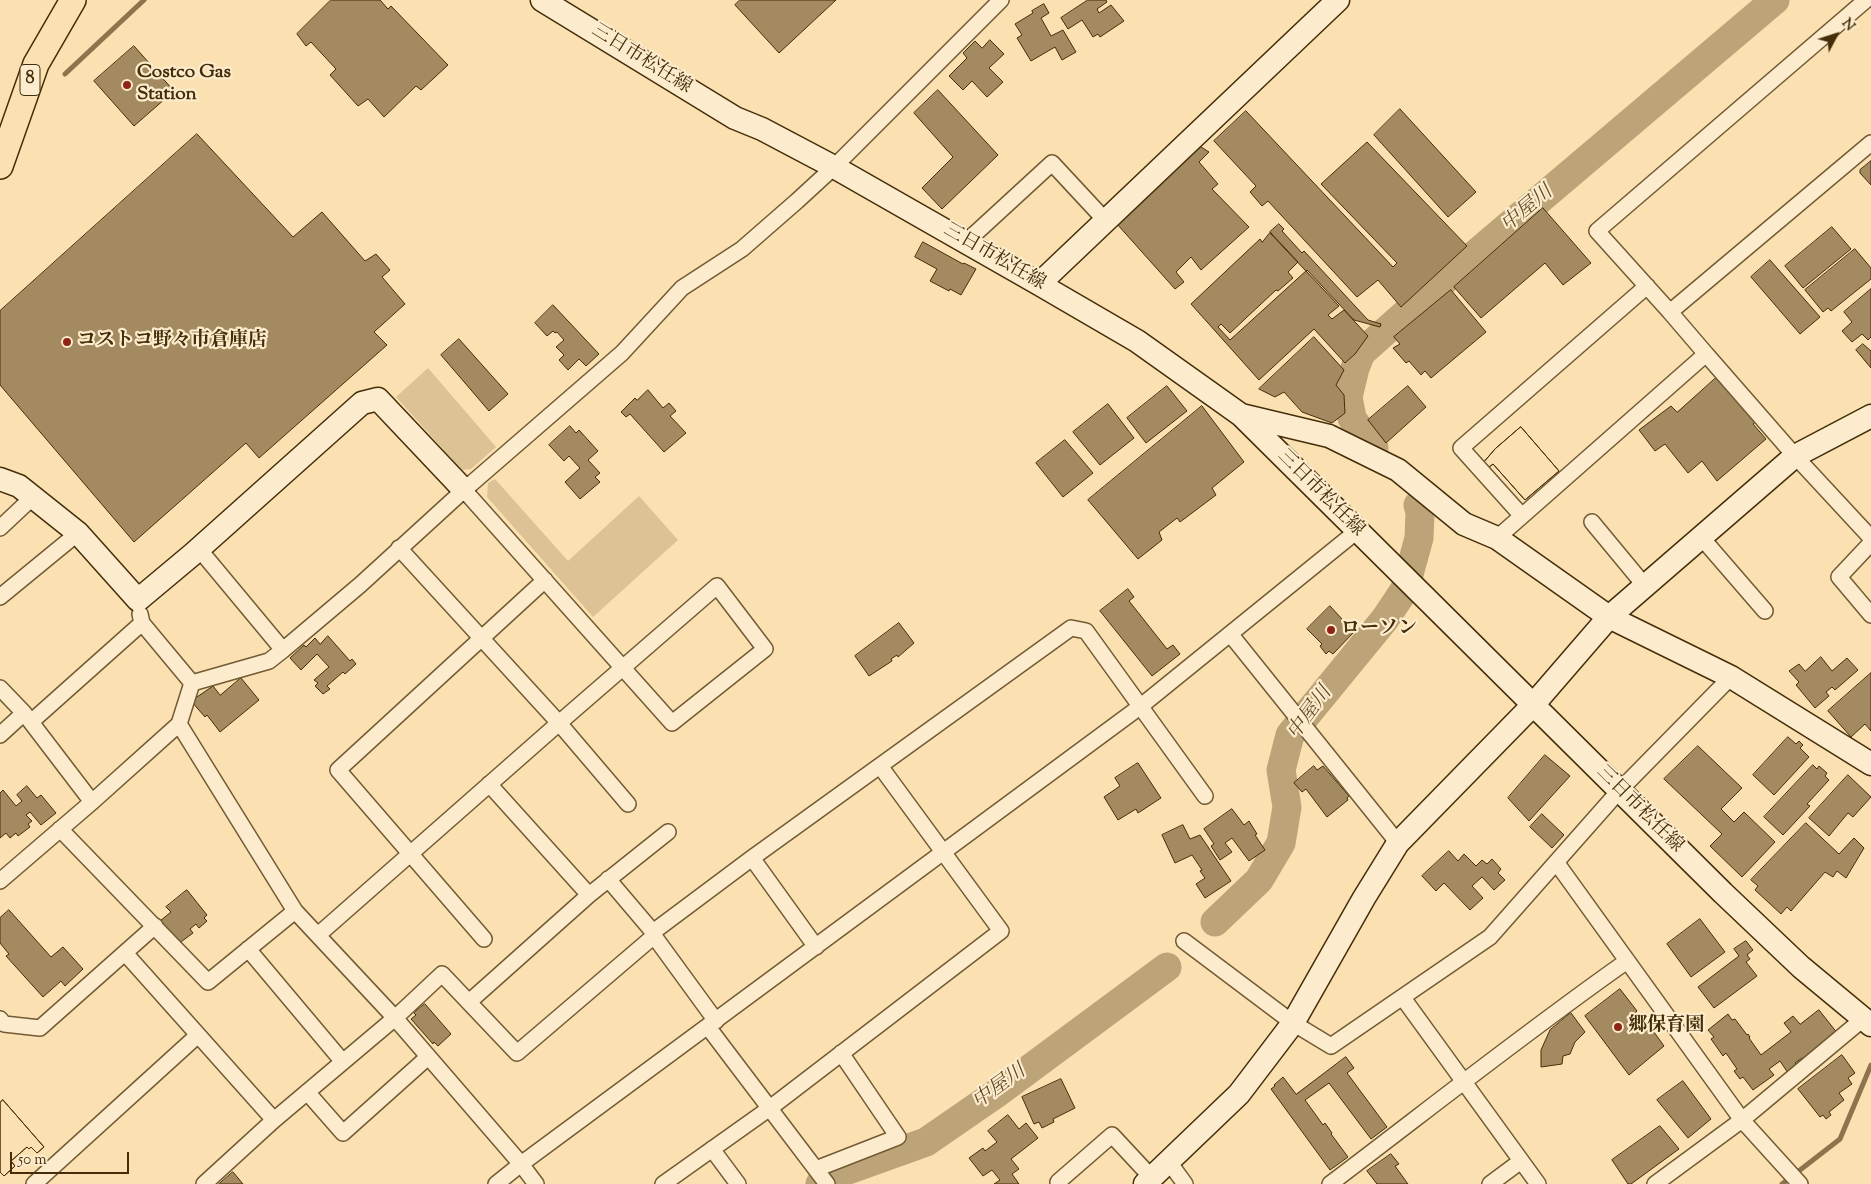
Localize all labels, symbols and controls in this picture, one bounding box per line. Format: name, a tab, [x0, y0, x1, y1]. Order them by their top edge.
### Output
north arrow	[1811, 10, 1861, 60]
text: N	[1836, 15, 1859, 36]
street label: 三日市松任線	[587, 20, 695, 100]
place label: Costco Gas Station	[137, 63, 231, 107]
road number: 8	[20, 64, 40, 96]
marker: Costco Gas Station	[121, 79, 133, 91]
water label: 中屋川	[1497, 182, 1559, 238]
street label: 三日市松任線	[939, 220, 1049, 296]
place label: コストコ野々市倉庫店	[77, 331, 267, 353]
marker: コストコ野々市倉庫店	[61, 336, 73, 348]
street label: 三日市松任線	[1272, 446, 1368, 542]
place label: ローソン	[1341, 619, 1417, 641]
marker: ローソン	[1325, 624, 1337, 636]
water label: 中屋川	[1284, 683, 1338, 745]
street label: 三日市松任線	[1591, 762, 1687, 858]
place label: 郷保育園	[1628, 1016, 1704, 1038]
marker: 郷保育園	[1612, 1021, 1624, 1033]
water label: 中屋川	[969, 1061, 1031, 1115]
scale bar	[12, 1142, 131, 1174]
text: 50 m	[18, 1150, 47, 1171]

